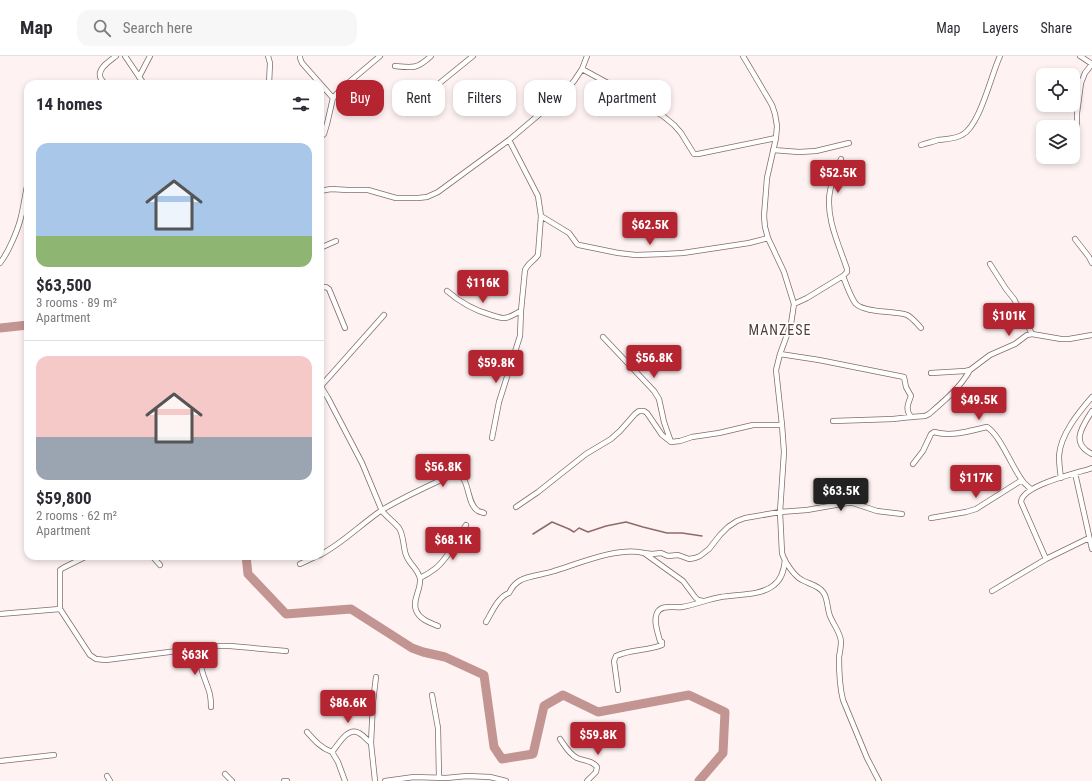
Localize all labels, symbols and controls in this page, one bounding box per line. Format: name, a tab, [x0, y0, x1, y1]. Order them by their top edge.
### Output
search box	[77, 10, 357, 46]
text: Map	[20, 16, 53, 39]
icon: search	[91, 17, 113, 39]
text: Search here	[123, 19, 193, 37]
text: Map	[936, 20, 960, 36]
text: Layers	[982, 20, 1019, 36]
text: Share	[1041, 20, 1072, 36]
map controls	[1036, 68, 1080, 164]
button: locate	[1036, 68, 1080, 112]
chip: Buy	[336, 80, 384, 116]
chip: Rent	[392, 80, 445, 116]
chip: Filters	[453, 80, 516, 116]
chip: New	[524, 80, 576, 116]
chip: Apartment	[584, 80, 671, 116]
icon: filters	[290, 93, 312, 115]
text: 14 homes	[36, 94, 102, 114]
button: layers	[1036, 120, 1080, 164]
pin: $52.5K	[805, 160, 871, 194]
text: $52.5K	[819, 165, 857, 180]
icon: home	[138, 169, 210, 241]
pin: $62.5K	[617, 212, 683, 246]
text: $62.5K	[631, 217, 669, 232]
pin: $116K	[455, 270, 511, 304]
text: $63,500	[36, 275, 92, 295]
text: $116K	[466, 275, 500, 290]
text: 3 rooms · 89 m²	[36, 295, 117, 310]
pin: $101K	[981, 303, 1037, 337]
text: $101K	[992, 308, 1026, 323]
text: Apartment	[36, 310, 90, 325]
district label: MANZESE	[749, 322, 811, 338]
pin: $56.8K	[621, 345, 687, 379]
pin: $59.8K	[463, 350, 529, 384]
text: $56.8K	[635, 350, 673, 365]
text: $59.8K	[477, 355, 515, 370]
icon: home	[138, 382, 210, 454]
pin: $49.5K	[946, 387, 1012, 421]
text: $49.5K	[960, 392, 998, 407]
pin: $56.8K	[410, 454, 476, 488]
text: $56.8K	[424, 459, 462, 474]
pin: $117K	[948, 465, 1004, 499]
text: $117K	[959, 470, 993, 485]
pin: $63.5K	[808, 478, 874, 512]
text: $63.5K	[822, 483, 860, 498]
text: $59,800	[36, 488, 92, 508]
text: 2 rooms · 62 m²	[36, 508, 117, 523]
text: Apartment	[36, 523, 90, 538]
pin: $68.1K	[420, 527, 486, 561]
text: $68.1K	[434, 532, 472, 547]
pin: $63K	[171, 642, 219, 676]
text: $63K	[182, 647, 208, 662]
pin: $86.6K	[315, 690, 381, 724]
text: $86.6K	[329, 695, 367, 710]
pin: $59.8K	[565, 722, 631, 756]
text: $59.8K	[579, 727, 617, 742]

